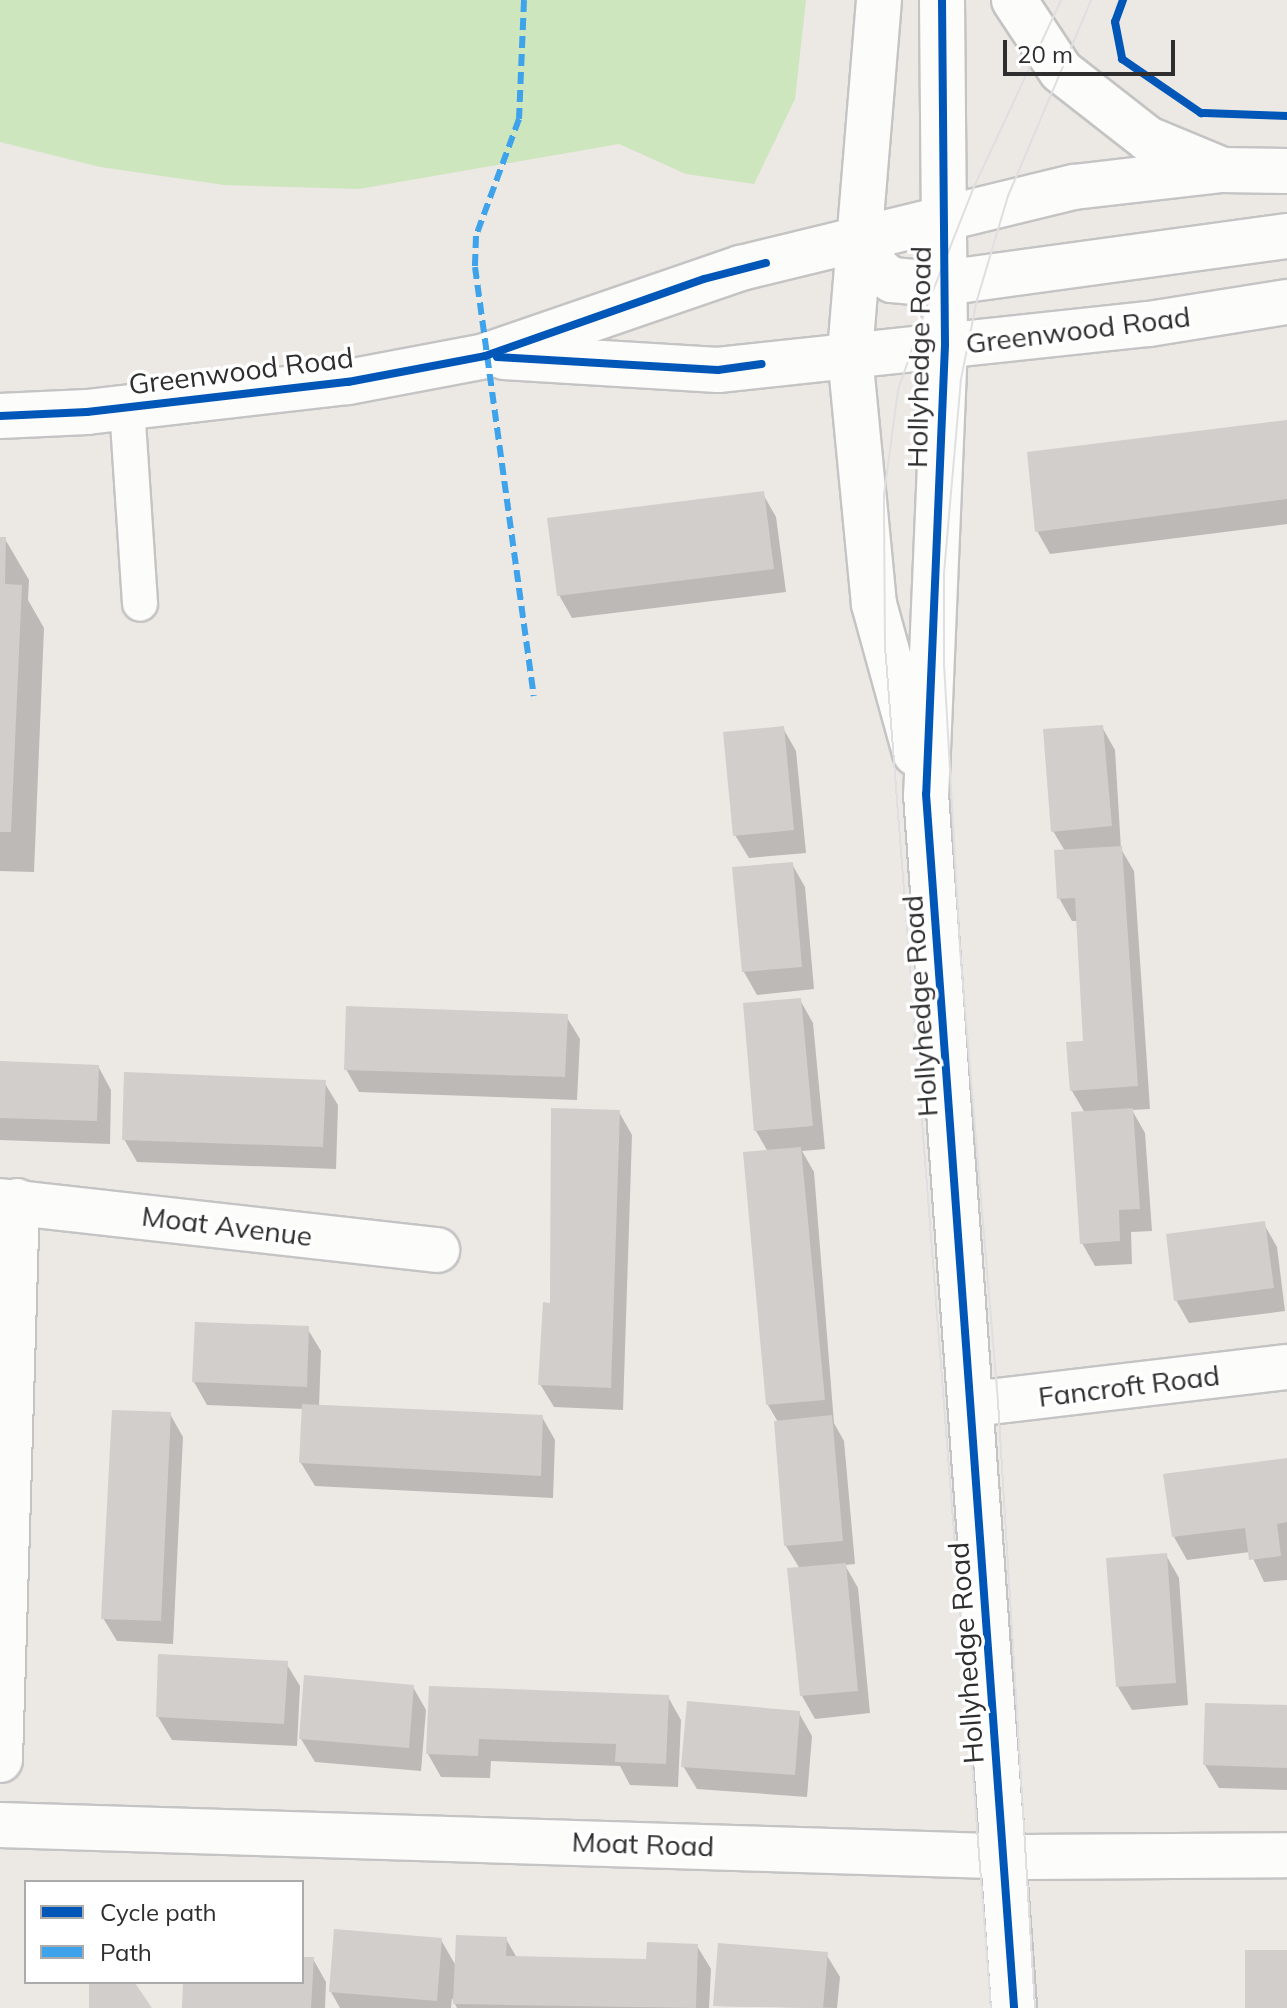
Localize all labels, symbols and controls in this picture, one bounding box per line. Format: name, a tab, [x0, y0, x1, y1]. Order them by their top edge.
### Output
scale bar	[1007, 24, 1179, 74]
text: 20 m	[1017, 39, 1073, 69]
street label: Hollyhedge Road	[900, 246, 938, 468]
street label: Greenwood Road	[964, 300, 1192, 360]
street label: Greenwood Road	[127, 341, 355, 401]
street label: Hollyhedge Road	[895, 894, 945, 1118]
street label: Moat Avenue	[140, 1199, 314, 1253]
street label: Fancroft Road	[1036, 1358, 1222, 1414]
street label: Hollyhedge Road	[941, 1541, 991, 1765]
street label: Moat Road	[571, 1825, 715, 1863]
legend	[24, 1880, 304, 1984]
text: Cycle path	[100, 1897, 217, 1927]
text: Path	[100, 1937, 152, 1967]

